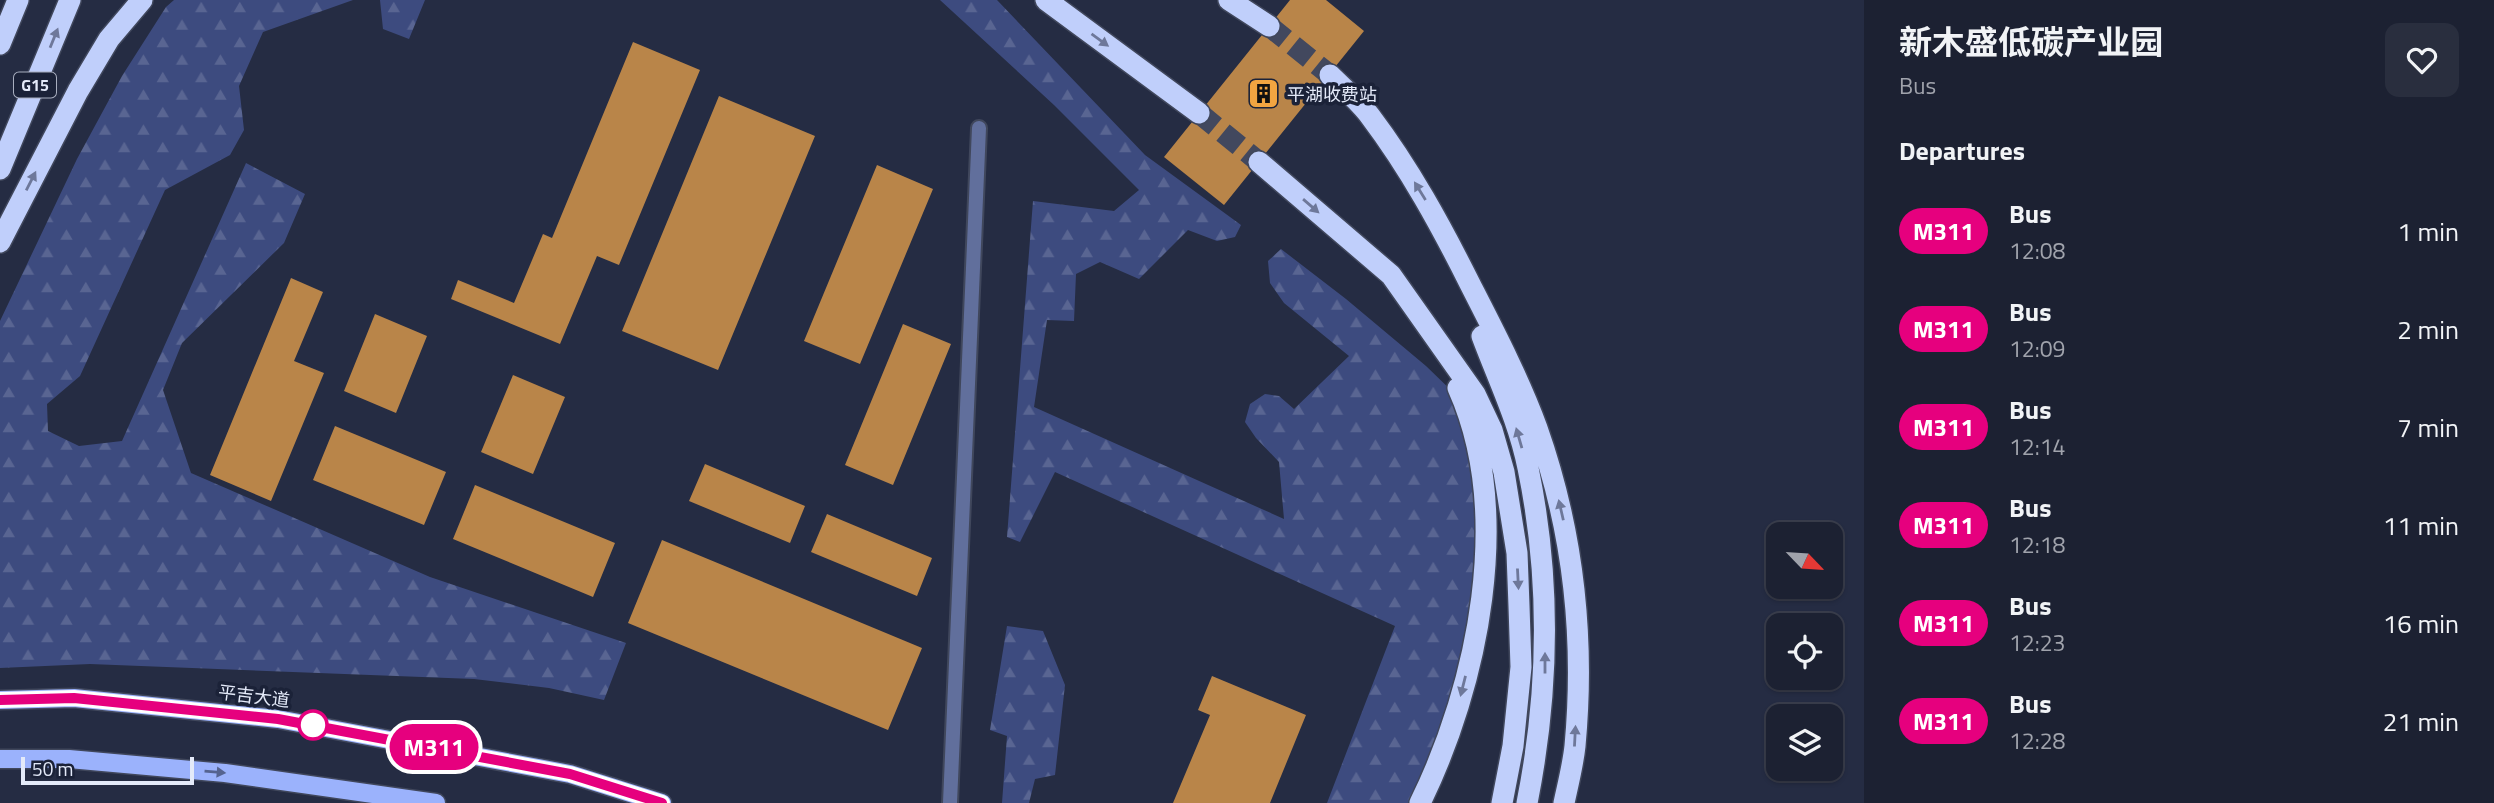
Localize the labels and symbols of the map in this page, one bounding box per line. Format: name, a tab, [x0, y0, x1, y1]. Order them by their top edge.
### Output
one-way arrow	[49, 28, 60, 49]
one-way arrow	[1091, 33, 1109, 48]
road number: G15	[14, 72, 56, 97]
building icon: 平湖收费站	[1247, 77, 1281, 111]
place label: 平湖收费站	[1287, 81, 1377, 108]
one-way arrow	[26, 171, 37, 191]
one-way arrow	[1413, 181, 1426, 200]
one-way arrow	[1302, 198, 1320, 214]
one-way arrow	[1514, 427, 1524, 448]
one-way arrow	[1555, 499, 1566, 521]
north arrow	[1766, 522, 1843, 598]
one-way arrow	[1513, 569, 1524, 591]
one-way arrow	[1539, 651, 1551, 673]
one-way arrow	[1457, 675, 1468, 697]
street label: 平吉大道	[217, 678, 291, 714]
unlabelled marker	[298, 710, 328, 740]
line badge: M311	[385, 724, 483, 770]
one-way arrow	[1570, 724, 1581, 746]
scale bar	[21, 754, 194, 786]
one-way arrow	[204, 767, 226, 778]

